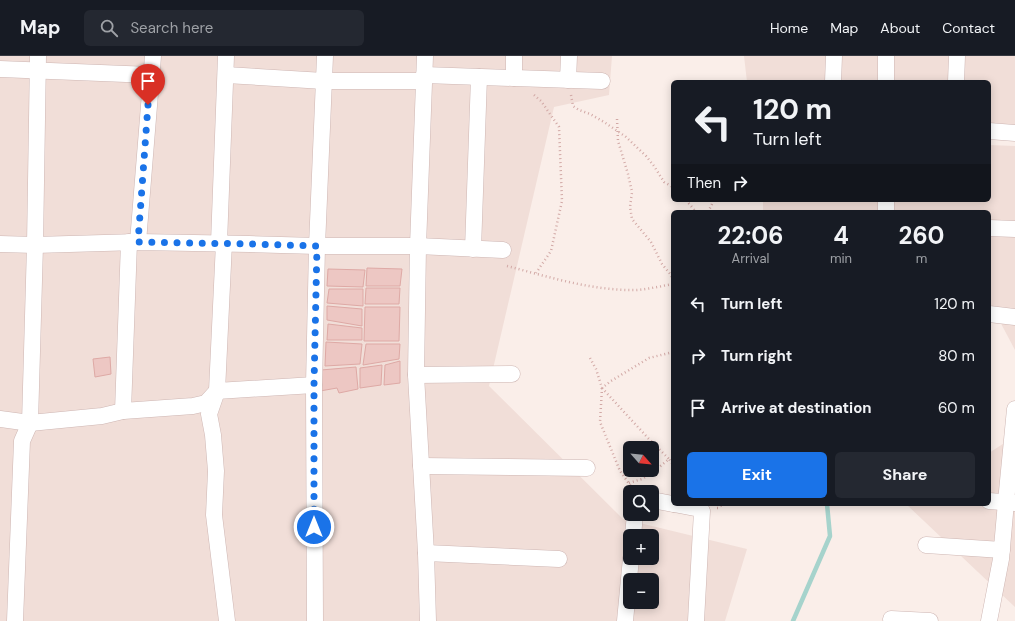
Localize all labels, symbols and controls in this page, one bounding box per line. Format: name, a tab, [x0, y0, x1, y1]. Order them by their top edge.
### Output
search box	[84, 10, 364, 46]
text: Map	[20, 15, 60, 40]
icon: search	[98, 17, 120, 39]
text: Search here	[130, 18, 213, 38]
text: Home	[770, 19, 808, 37]
text: Map	[830, 19, 858, 37]
text: About	[880, 19, 920, 37]
text: Contact	[942, 19, 995, 37]
pin	[131, 64, 165, 105]
icon: arrive	[137, 70, 159, 92]
text: 120 m	[753, 91, 832, 128]
icon: left	[687, 96, 739, 148]
text: Turn left	[753, 127, 822, 151]
icon: right	[729, 172, 751, 194]
text: Then	[687, 173, 721, 193]
text: 22:06	[717, 220, 783, 251]
text: 4	[833, 220, 849, 251]
text: 260	[899, 220, 945, 251]
text: Arrival	[732, 250, 769, 267]
text: min	[830, 250, 852, 267]
text: m	[916, 250, 927, 267]
icon: left	[687, 293, 709, 315]
text: Turn left	[721, 294, 782, 314]
text: 120 m	[934, 294, 975, 314]
icon: right	[687, 345, 709, 367]
text: Turn right	[721, 346, 792, 366]
text: 80 m	[938, 346, 975, 366]
icon: arrive	[687, 397, 709, 419]
text: Arrive at destination	[721, 398, 872, 418]
text: 60 m	[938, 398, 975, 418]
north arrow	[623, 441, 659, 477]
map controls	[623, 441, 659, 609]
button: Exit	[687, 452, 827, 498]
button: Share	[835, 452, 975, 498]
button: search	[623, 485, 659, 521]
position arrow	[293, 506, 335, 548]
button: +	[623, 529, 659, 565]
button: −	[623, 573, 659, 609]

